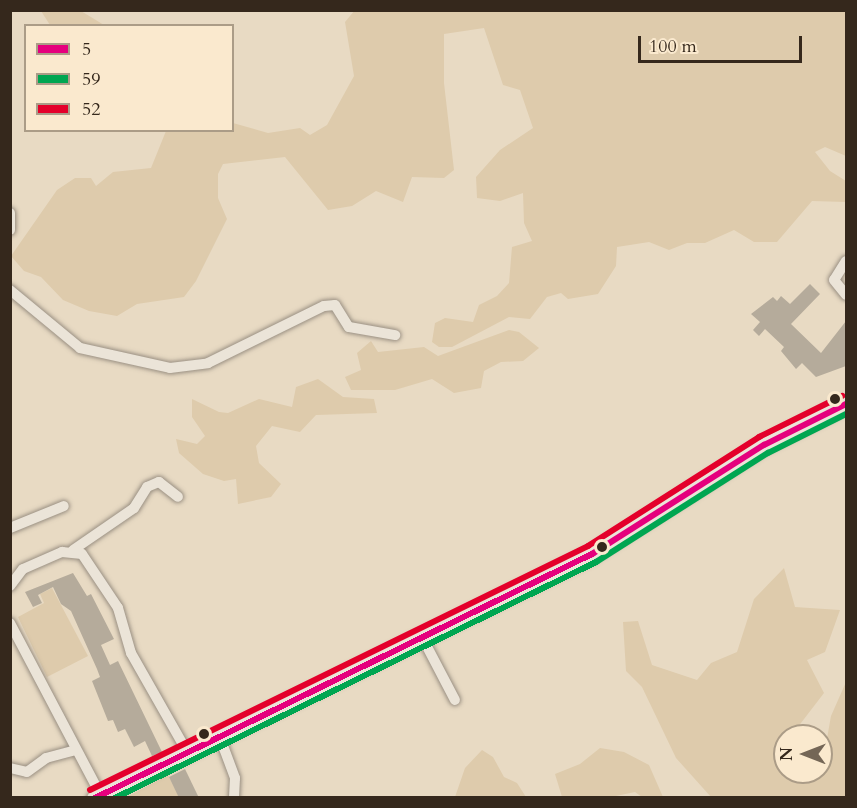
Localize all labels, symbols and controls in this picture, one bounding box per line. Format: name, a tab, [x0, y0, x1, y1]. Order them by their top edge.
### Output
legend	[24, 24, 234, 132]
scale bar	[641, 24, 804, 62]
text: 100 m	[649, 34, 697, 59]
text: 5	[82, 37, 91, 62]
text: 59	[82, 67, 100, 92]
text: 52	[82, 97, 100, 122]
unlabelled marker	[829, 393, 841, 405]
unlabelled marker	[596, 541, 608, 553]
north arrow	[773, 724, 833, 784]
unlabelled marker	[198, 728, 210, 740]
text: N	[776, 747, 798, 761]

